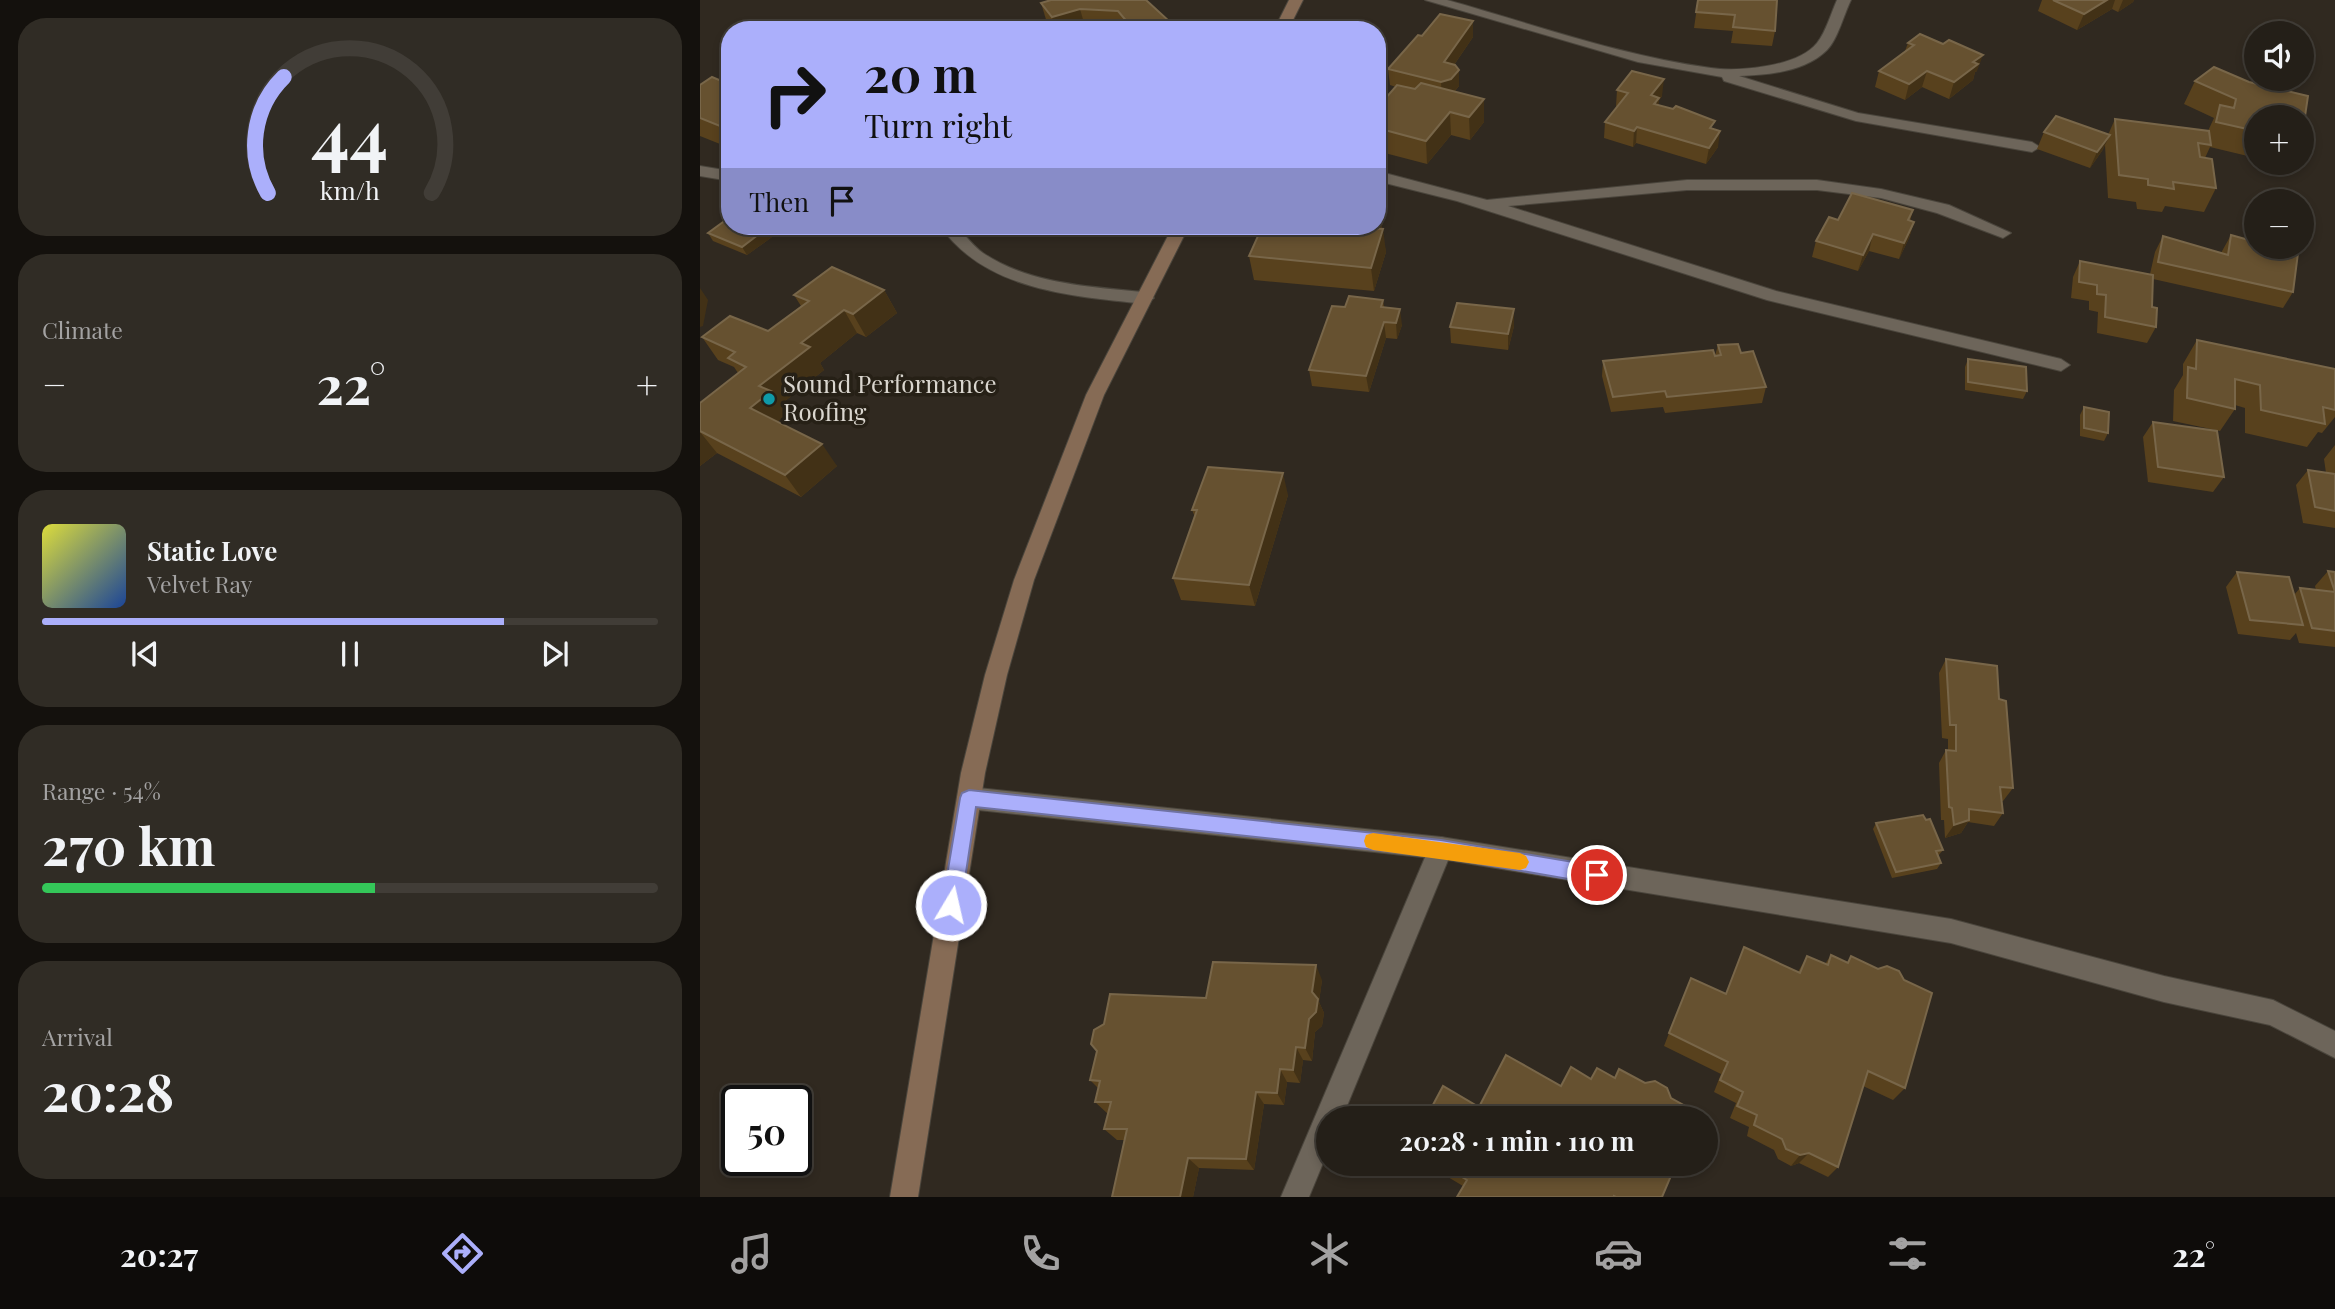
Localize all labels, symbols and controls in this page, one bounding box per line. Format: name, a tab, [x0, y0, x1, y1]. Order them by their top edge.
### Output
map controls	[2244, 21, 2314, 259]
button: sound	[2244, 21, 2314, 91]
text: 20 m	[864, 40, 977, 105]
icon: right	[749, 49, 840, 140]
text: 44	[312, 84, 388, 181]
text: Turn right	[864, 103, 1012, 146]
button: +	[2244, 105, 2314, 175]
text: km/h	[320, 173, 380, 206]
icon: arrive	[823, 182, 861, 220]
text: Then	[749, 184, 809, 219]
button: −	[2244, 189, 2314, 259]
text: Climate	[42, 314, 123, 345]
text: 22°	[317, 349, 386, 418]
text: −	[42, 358, 67, 409]
text: +	[636, 358, 658, 409]
place label: Sound Performance Roofing	[783, 367, 997, 427]
marker: Sound Performance Roofing	[761, 391, 777, 407]
text: Static Love	[147, 533, 277, 568]
text: Velvet Ray	[147, 568, 252, 599]
icon: previous	[126, 635, 164, 673]
icon: pause	[331, 635, 369, 673]
icon: next	[536, 635, 574, 673]
text: Range · 54%	[42, 775, 161, 806]
text: 270 km	[42, 810, 215, 879]
pin	[1567, 845, 1627, 905]
icon: arrive	[1578, 856, 1616, 894]
position arrow	[914, 868, 988, 942]
text: Arrival	[42, 1021, 113, 1052]
text: 20:28	[42, 1056, 174, 1125]
speed limit sign: 50	[721, 1085, 812, 1176]
text: 20:28 · 1 min · 110 m	[1400, 1123, 1634, 1158]
icon: directions	[438, 1229, 487, 1278]
icon: music	[727, 1229, 776, 1278]
icon: phone	[1016, 1229, 1065, 1278]
icon: climate	[1305, 1229, 1354, 1278]
icon: car	[1594, 1229, 1643, 1278]
icon: filters	[1883, 1229, 1932, 1278]
text: 20:27	[120, 1232, 198, 1275]
text: 22°	[2172, 1232, 2215, 1275]

